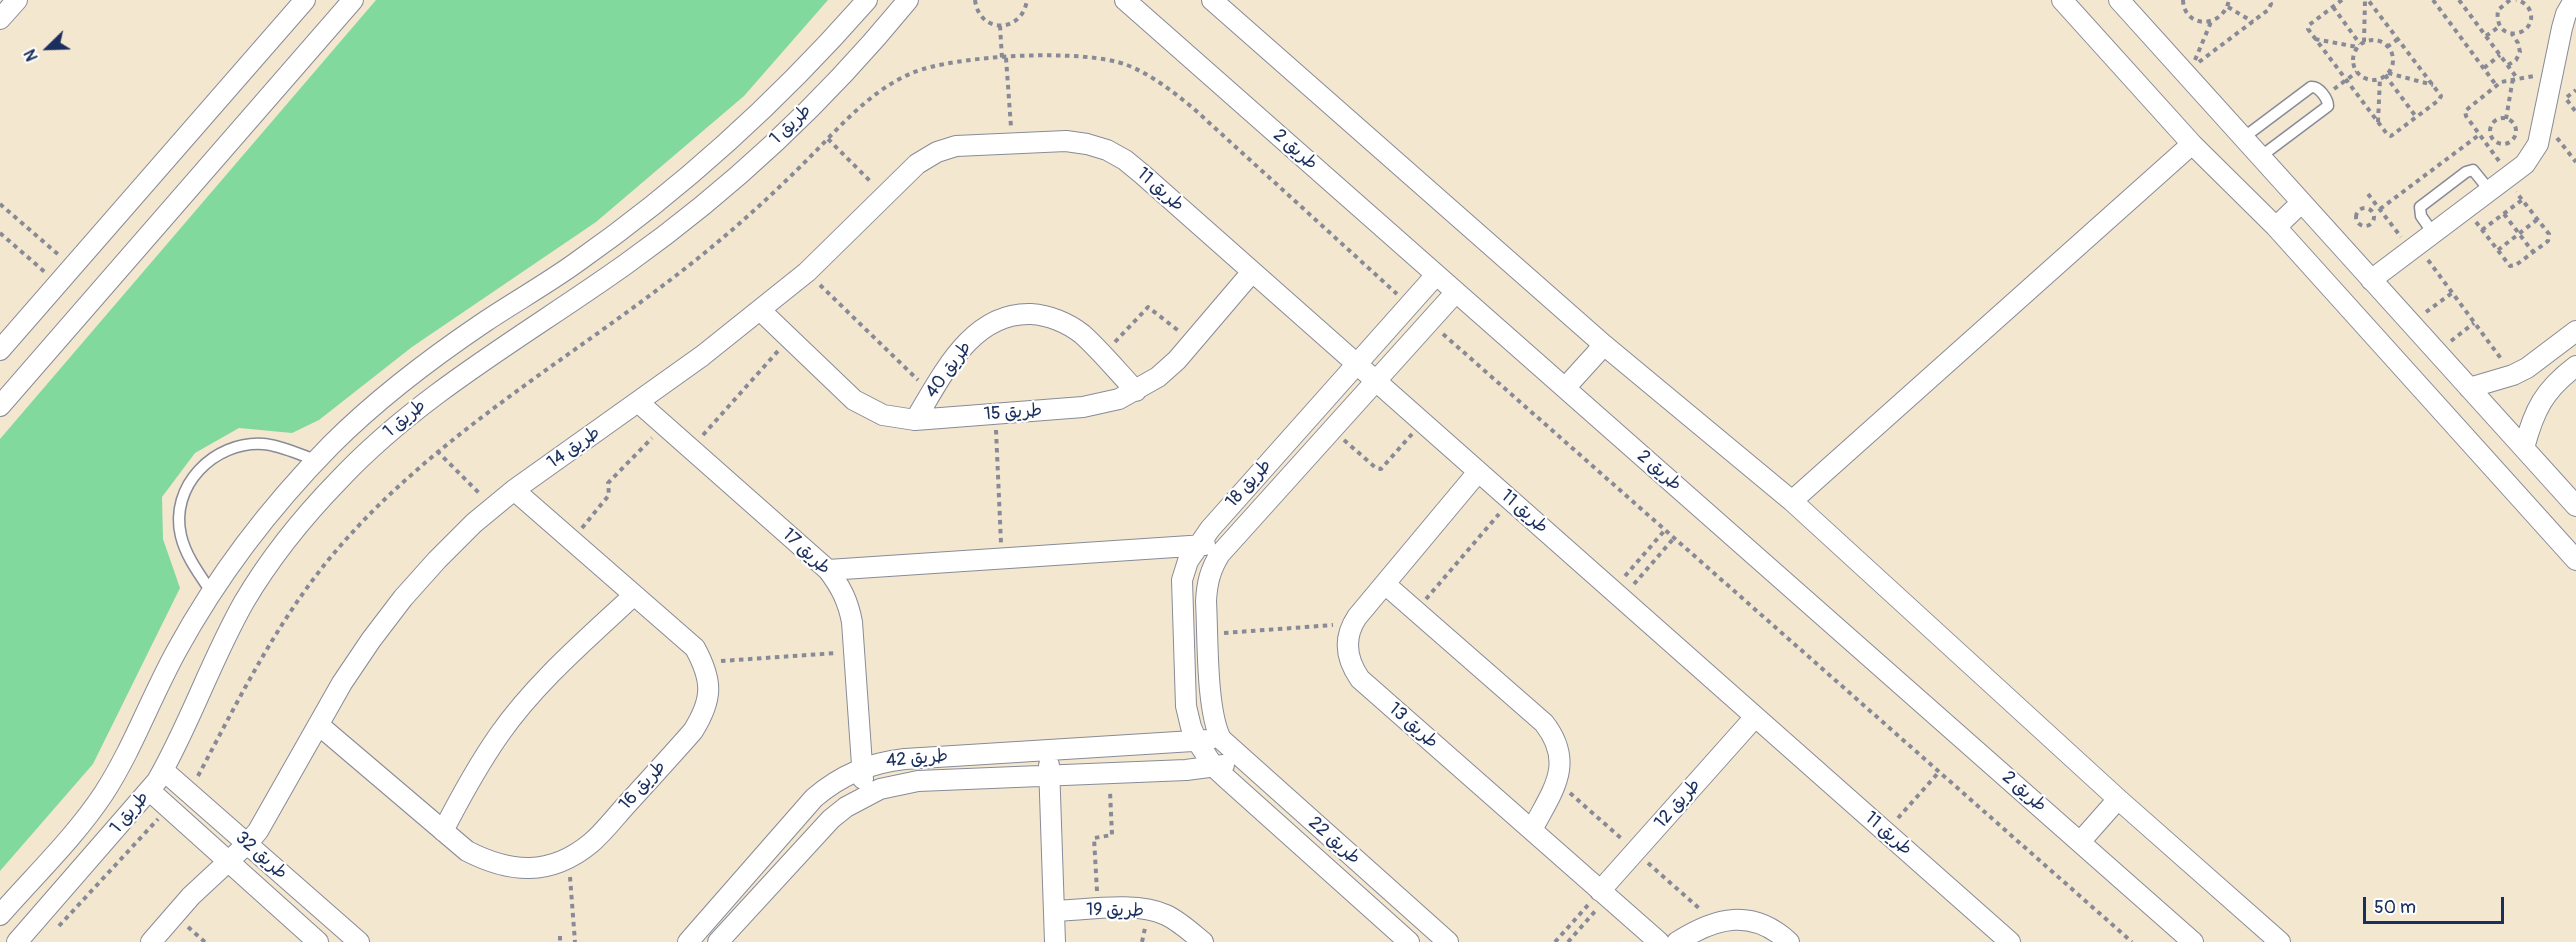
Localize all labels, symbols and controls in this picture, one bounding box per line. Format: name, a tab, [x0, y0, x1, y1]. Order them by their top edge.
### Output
north arrow	[18, 18, 78, 78]
text: N	[20, 46, 43, 64]
street label: طريق 1	[766, 100, 816, 150]
street label: طريق 2	[1268, 125, 1322, 175]
street label: طريق 11	[1132, 164, 1188, 216]
street label: طريق 40	[921, 338, 977, 402]
street label: طريق 1	[379, 395, 431, 443]
street label: طريق 15	[983, 400, 1043, 426]
street label: طريق 14	[544, 422, 604, 474]
street label: طريق 2	[1632, 446, 1686, 496]
street label: طريق 18	[1222, 455, 1276, 513]
street label: طريق 11	[1496, 486, 1552, 538]
street label: طريق 17	[777, 524, 835, 580]
street label: طريق 13	[1384, 699, 1442, 753]
street label: طريق 42	[885, 746, 949, 772]
street label: طريق 16	[615, 757, 671, 815]
street label: طريق 2	[1997, 767, 2051, 817]
street label: طريق 12	[1651, 775, 1705, 833]
street label: طريق 1	[106, 787, 154, 839]
street label: طريق 11	[1860, 808, 1916, 860]
street label: طريق 22	[1304, 813, 1364, 869]
street label: طريق 32	[231, 828, 291, 884]
scale bar	[2366, 885, 2507, 923]
text: 50 m	[2374, 896, 2416, 919]
street label: طريق 19	[1086, 900, 1144, 922]

